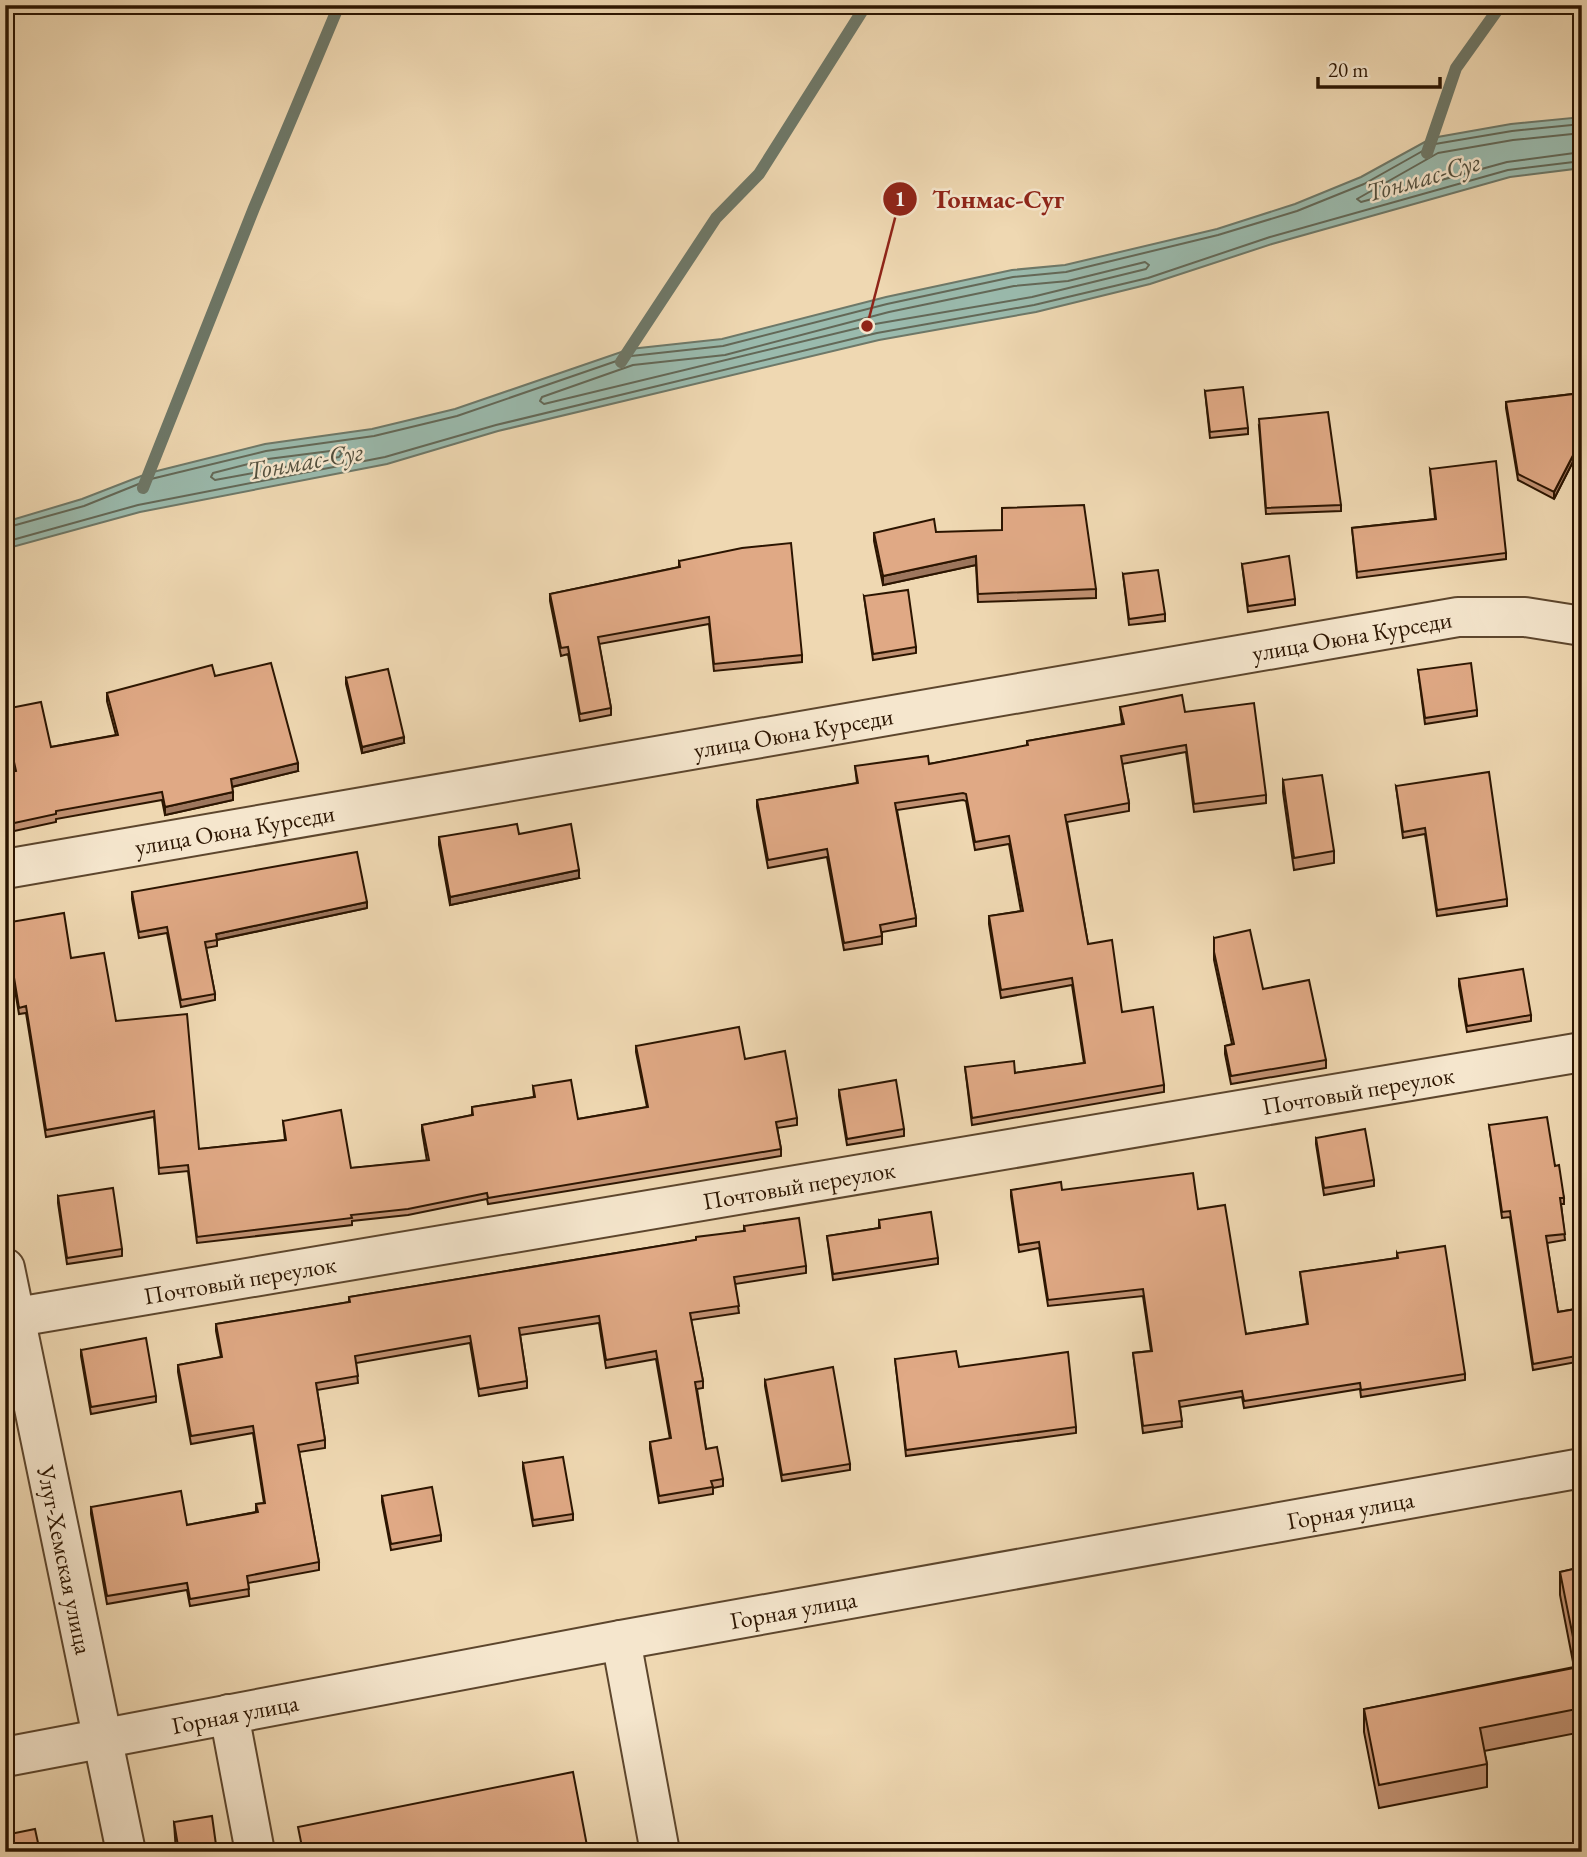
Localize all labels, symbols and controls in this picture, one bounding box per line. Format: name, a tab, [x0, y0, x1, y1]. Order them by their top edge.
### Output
scale bar	[1318, 46, 1440, 90]
text: 20 m	[1328, 56, 1369, 83]
water label: Тонмас-Суг	[1362, 144, 1484, 209]
callout: Тонмас-Суг	[883, 175, 1078, 222]
text: Тонмас-Суг	[932, 182, 1065, 216]
text: 1	[894, 185, 906, 212]
water label: Тонмас-Суг	[244, 434, 366, 488]
street label: улица Оюна Курседи	[1250, 603, 1454, 668]
street label: улица Оюна Курседи	[691, 700, 896, 765]
street label: улица Оюна Курседи	[132, 797, 337, 862]
street label: Почтовый переулок	[1259, 1058, 1457, 1121]
street label: Почтовый переулок	[700, 1153, 898, 1216]
street label: Почтовый переулок	[141, 1248, 339, 1311]
street label: Улуг-Хемская улица	[31, 1462, 100, 1657]
street label: Горная улица	[1285, 1483, 1417, 1536]
street label: Горная улица	[727, 1583, 860, 1636]
street label: Горная улица	[169, 1686, 301, 1741]

